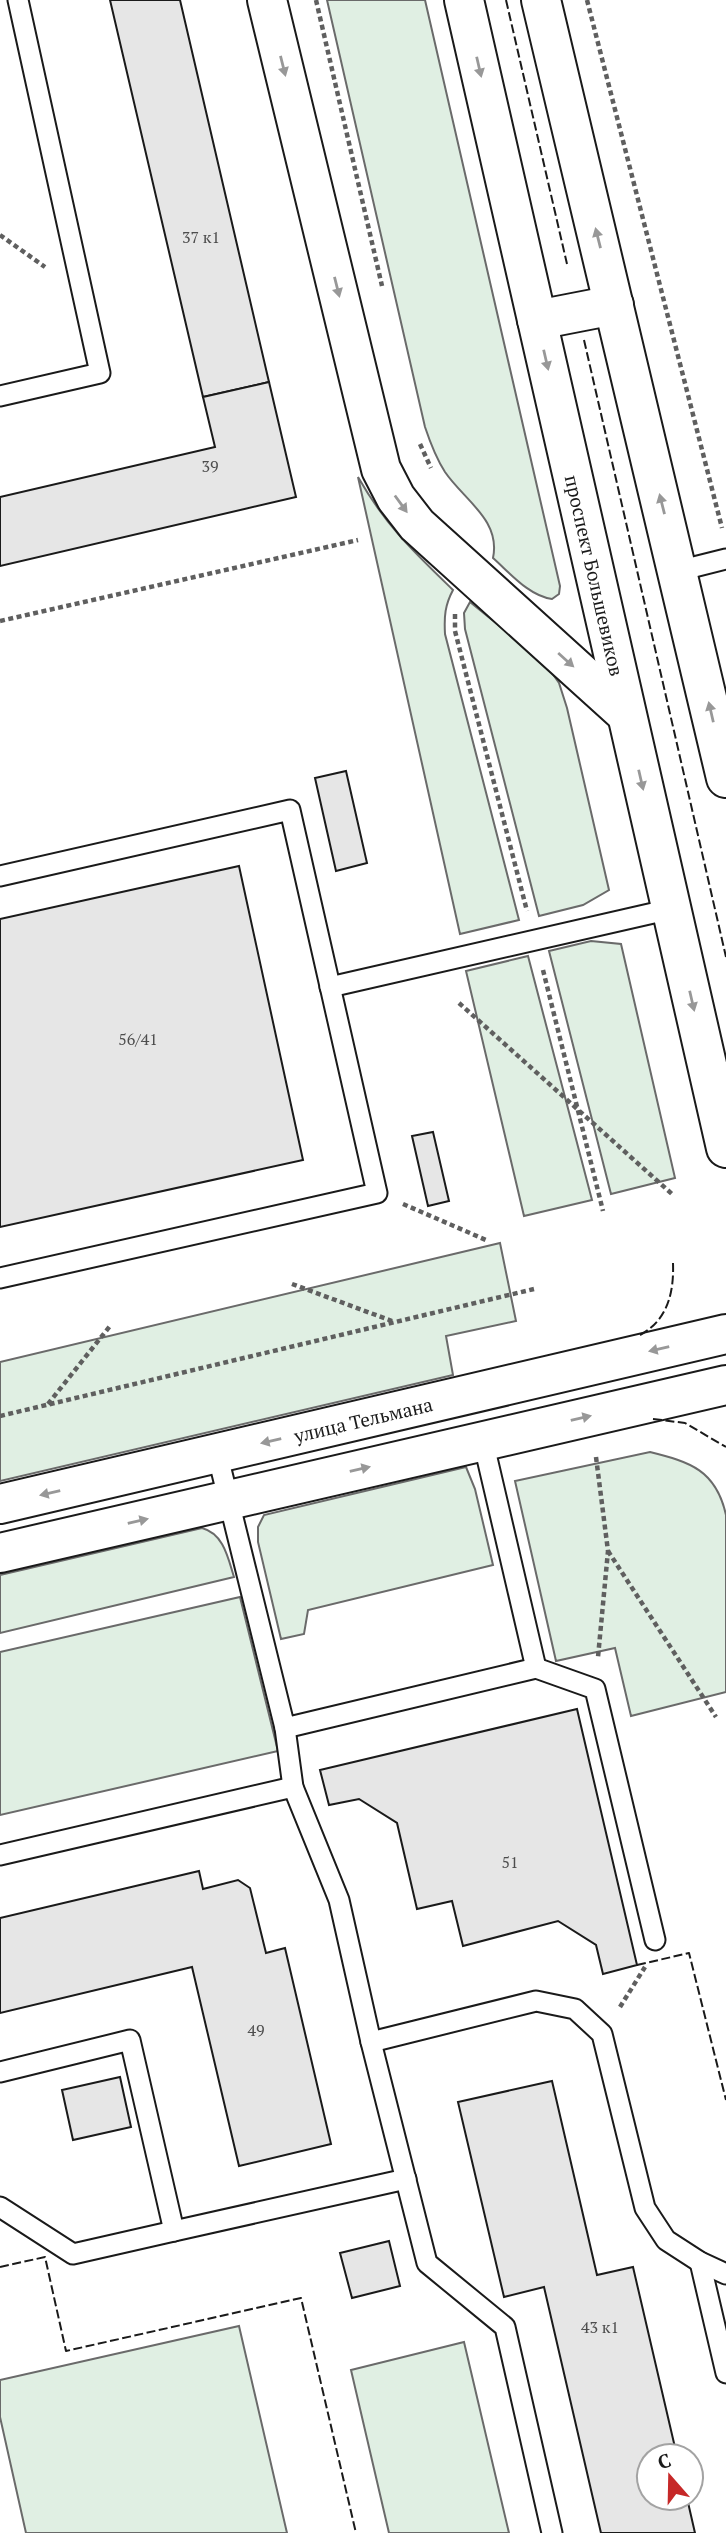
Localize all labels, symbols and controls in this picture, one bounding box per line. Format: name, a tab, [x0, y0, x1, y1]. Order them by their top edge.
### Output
one-way arrow	[278, 55, 289, 77]
one-way arrow	[474, 56, 485, 78]
house number: 37 к1	[182, 226, 220, 248]
one-way arrow	[592, 227, 603, 249]
one-way arrow	[332, 277, 343, 299]
one-way arrow	[541, 349, 552, 371]
house number: 39	[201, 455, 219, 477]
street label: проспект Большевиков	[560, 472, 630, 678]
one-way arrow	[656, 493, 667, 515]
one-way arrow	[394, 495, 408, 513]
one-way arrow	[557, 652, 575, 668]
one-way arrow	[705, 701, 716, 723]
one-way arrow	[635, 769, 646, 791]
one-way arrow	[687, 991, 698, 1013]
house number: 56/41	[118, 1028, 158, 1050]
one-way arrow	[648, 1344, 670, 1355]
street label: улица Тельмана	[290, 1391, 435, 1448]
one-way arrow	[570, 1412, 592, 1423]
one-way arrow	[260, 1435, 282, 1446]
one-way arrow	[349, 1463, 371, 1474]
one-way arrow	[39, 1487, 61, 1498]
one-way arrow	[127, 1515, 149, 1526]
house number: 51	[501, 1851, 519, 1873]
house number: 49	[247, 2019, 265, 2041]
house number: 43 к1	[581, 2316, 619, 2338]
north arrow	[635, 2442, 705, 2512]
text: С	[654, 2447, 674, 2474]

